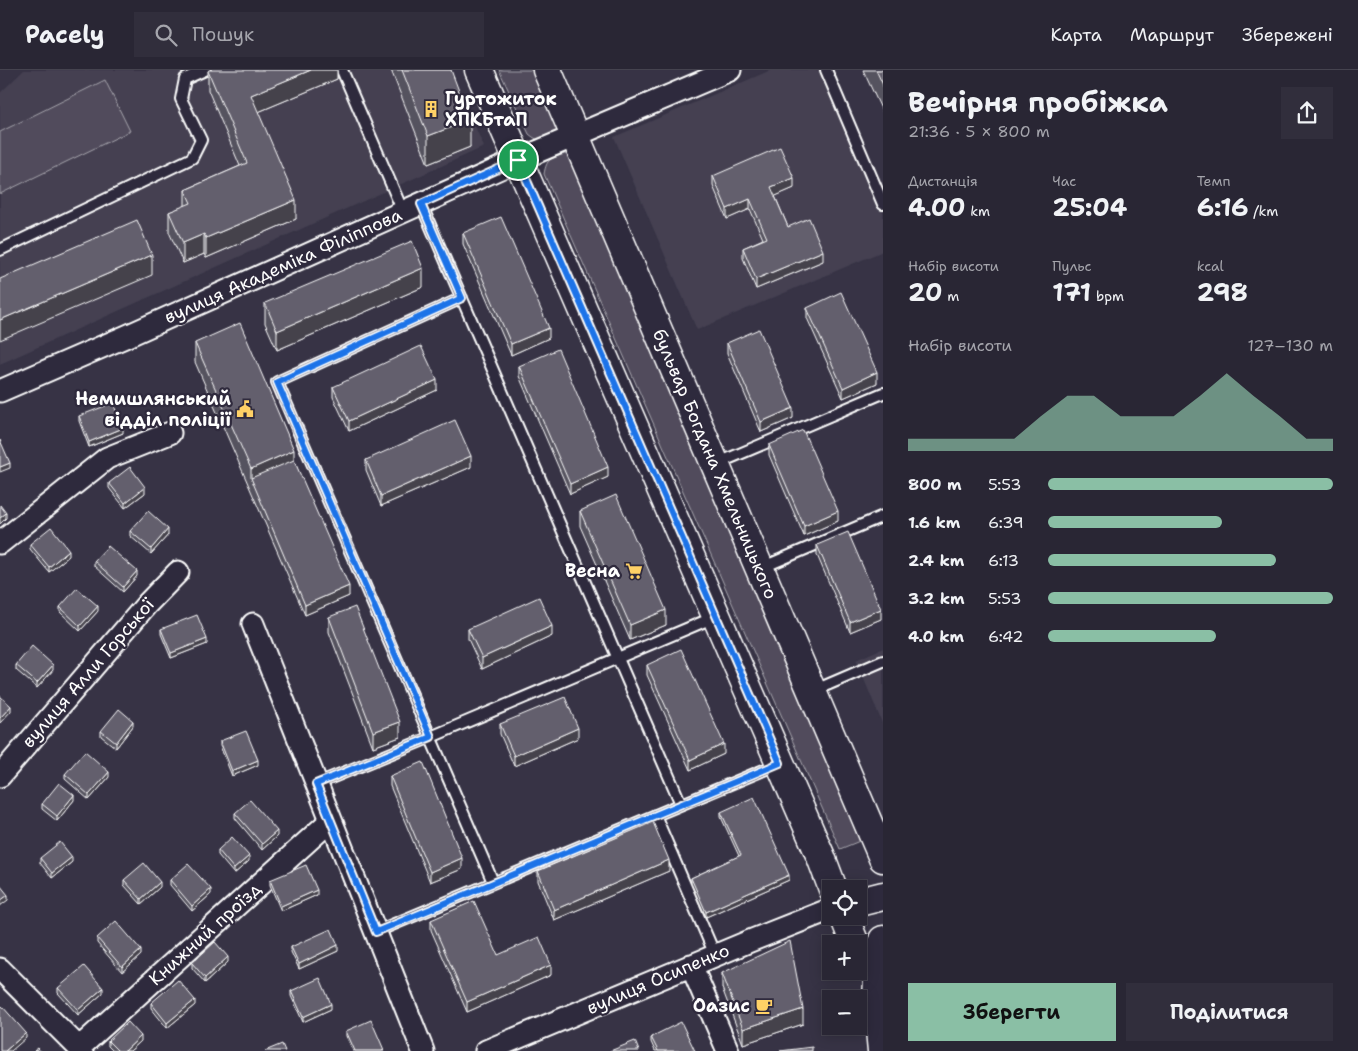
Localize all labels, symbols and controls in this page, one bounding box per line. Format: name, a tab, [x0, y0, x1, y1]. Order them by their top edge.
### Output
search box	[134, 12, 484, 57]
text: Pacely	[25, 19, 104, 51]
icon: search	[152, 21, 180, 49]
text: Пошук	[192, 22, 254, 47]
text: Карта	[1050, 23, 1102, 47]
text: Маршрут	[1130, 23, 1214, 47]
text: Збережені	[1242, 23, 1333, 47]
text: Вечірня пробіжка	[908, 83, 1168, 121]
place label: Гуртожиток ХПКБтаП	[445, 87, 557, 132]
button: share	[1281, 87, 1333, 139]
building icon: Гуртожиток ХПКБтаП	[421, 99, 441, 119]
text: 21:36 · 5 × 800 m	[908, 121, 1050, 142]
pin	[497, 139, 539, 181]
icon: arrive	[504, 146, 532, 174]
text: Дистанція	[908, 172, 978, 190]
text: Час	[1052, 172, 1076, 190]
text: Темп	[1197, 172, 1231, 190]
text: 4.00	[908, 190, 966, 224]
text: 25:04	[1052, 190, 1127, 224]
text: 6:16	[1197, 190, 1249, 224]
text: km	[966, 202, 990, 220]
text: /km	[1249, 202, 1278, 220]
street label: вулиця Академіка Філіппова	[160, 203, 406, 329]
text: Набір висоти	[908, 257, 999, 275]
text: Пульс	[1052, 257, 1092, 275]
text: kcal	[1197, 257, 1224, 275]
text: 20	[908, 275, 943, 309]
text: 171	[1052, 275, 1091, 309]
text: 298	[1197, 275, 1248, 309]
text: m	[943, 287, 959, 305]
text: bpm	[1091, 287, 1124, 305]
street label: бульвар Богдана Хмельницького	[647, 325, 783, 603]
text: Набір висоти	[908, 335, 1012, 356]
text: 127–130 m	[1247, 335, 1333, 356]
place label: Немишлянський відділ поліції	[75, 387, 232, 432]
public building icon: Немишлянський відділ поліції	[235, 399, 255, 419]
text: 800 m	[908, 474, 962, 495]
text: 5:53	[988, 474, 1022, 495]
text: 1.6 km	[908, 512, 960, 533]
text: 6:39	[988, 512, 1024, 533]
text: 2.4 km	[908, 550, 964, 571]
text: 6:13	[988, 550, 1019, 571]
place label: Весна	[565, 559, 621, 583]
supermarket icon: Весна	[624, 561, 644, 581]
text: 3.2 km	[908, 588, 965, 609]
text: 5:53	[988, 588, 1022, 609]
street label: вулиця Алли Горської	[16, 592, 160, 753]
text: 4.0 km	[908, 626, 964, 647]
text: 6:42	[988, 626, 1023, 647]
street label: Книжний проїзд	[144, 877, 267, 991]
map controls	[822, 880, 867, 1035]
button: locate	[822, 880, 867, 925]
button: +	[822, 935, 867, 980]
street label: вулиця Осипенко	[583, 938, 733, 1020]
button: Зберегти	[908, 983, 1116, 1041]
button: Поділитися	[1126, 983, 1333, 1041]
button: −	[822, 990, 867, 1035]
place label: Оазис	[693, 994, 750, 1018]
cafe icon: Оазис	[754, 996, 774, 1016]

